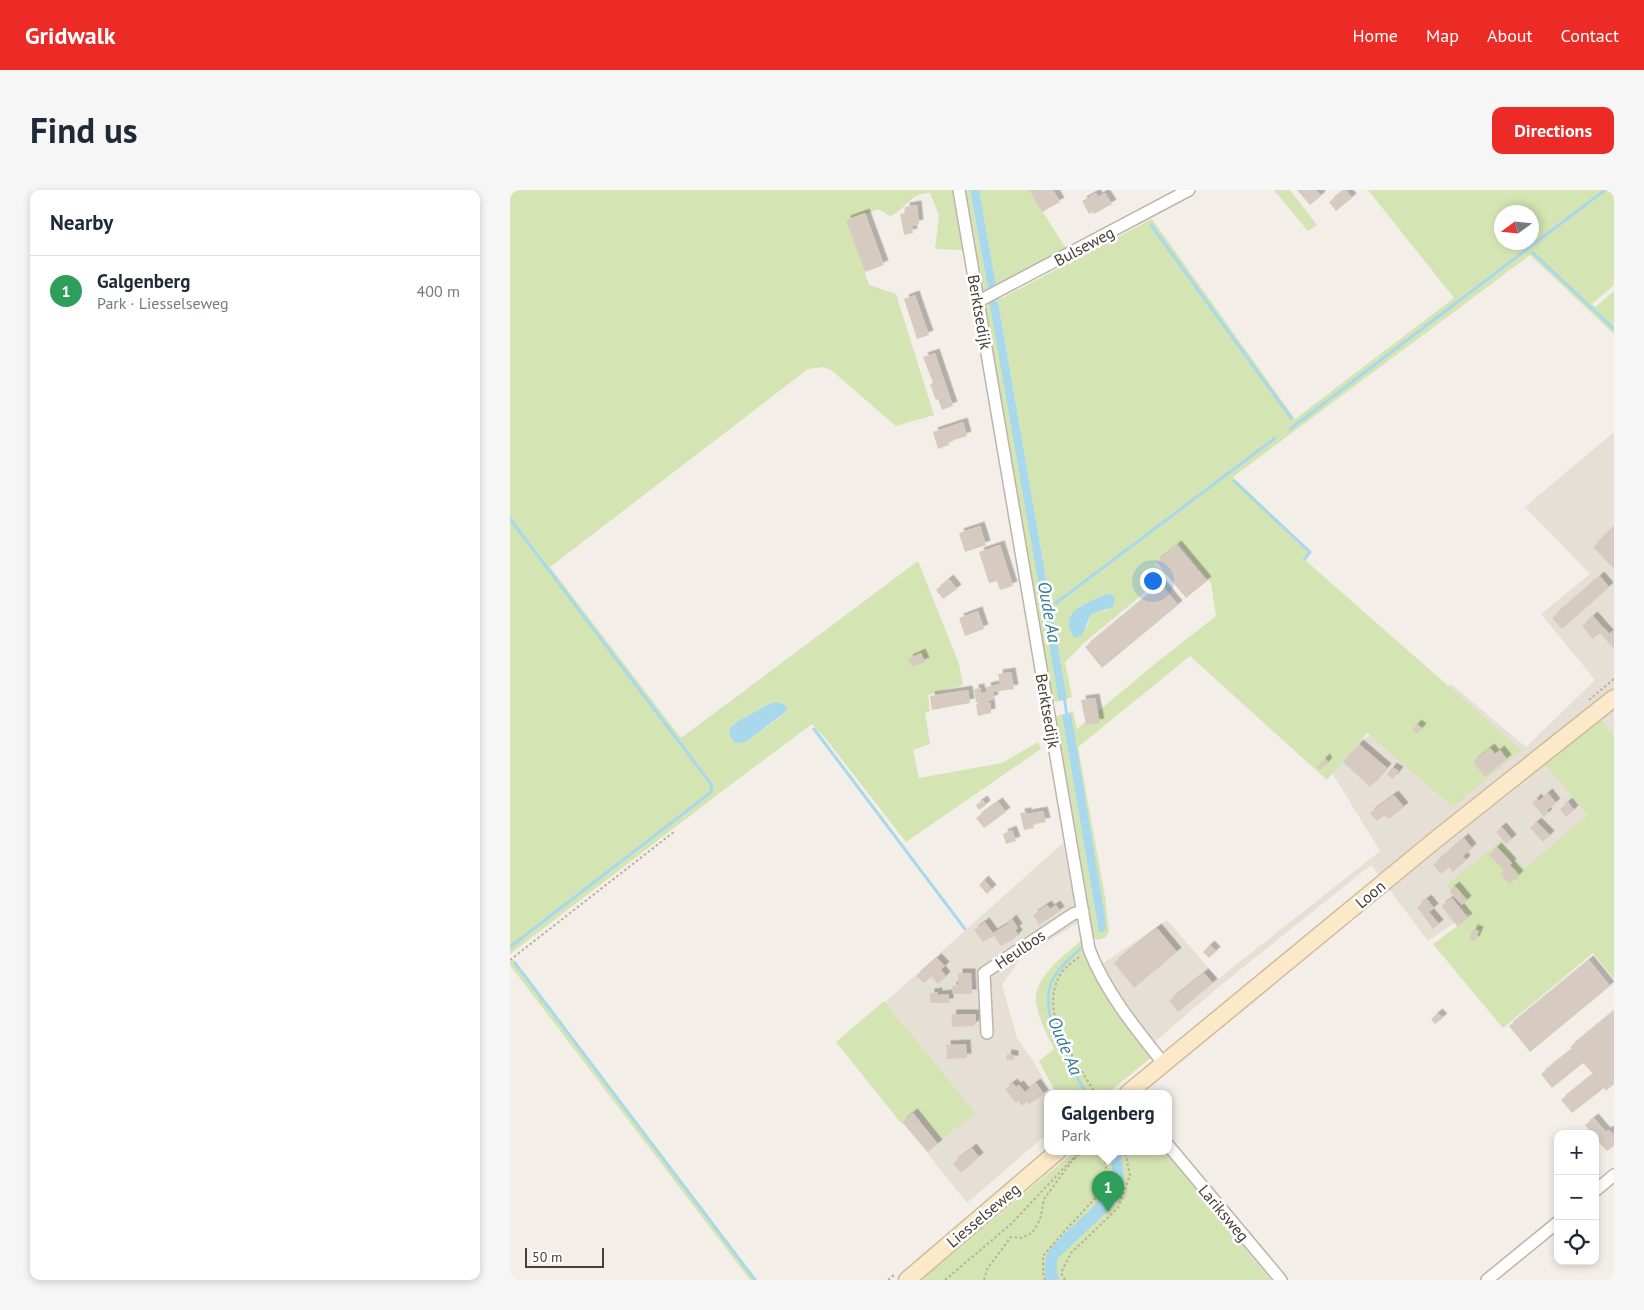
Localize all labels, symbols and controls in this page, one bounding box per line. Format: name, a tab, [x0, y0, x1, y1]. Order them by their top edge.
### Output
text: Gridwalk	[25, 20, 115, 51]
text: Home	[1352, 24, 1398, 47]
text: Map	[1426, 24, 1459, 47]
text: About	[1487, 24, 1533, 47]
text: Contact	[1561, 24, 1619, 47]
text: Find us	[30, 107, 138, 153]
button: Directions	[1492, 107, 1614, 154]
north arrow	[1494, 205, 1539, 250]
text: Nearby	[50, 209, 113, 236]
street label: Bulseweg	[1050, 222, 1118, 270]
text: Galgenberg	[97, 269, 190, 293]
street label: Berktsedijk	[964, 273, 996, 351]
text: 1	[61, 281, 71, 301]
text: 400 m	[417, 281, 460, 301]
text: Park · Liesselseweg	[97, 293, 229, 313]
your location	[1140, 568, 1166, 594]
water label: Oude Aa	[1033, 580, 1066, 644]
street label: Berktsedijk	[1032, 672, 1064, 750]
street label: Loon	[1351, 876, 1389, 912]
street label: Heulbos	[991, 925, 1049, 973]
water label: Oude Aa	[1043, 1013, 1088, 1079]
popup	[1044, 1090, 1172, 1155]
text: Galgenberg	[1061, 1101, 1155, 1125]
text: Park	[1061, 1125, 1091, 1145]
map controls	[1554, 1130, 1599, 1265]
button: +	[1554, 1130, 1599, 1175]
pin: 1	[1092, 1171, 1124, 1212]
button: −	[1554, 1175, 1599, 1220]
street label: Liesselseweg	[942, 1178, 1024, 1252]
street label: Lariksweg	[1194, 1180, 1254, 1246]
button: locate	[1554, 1220, 1599, 1265]
scale bar	[525, 1245, 604, 1268]
text: 50 m	[532, 1248, 562, 1266]

